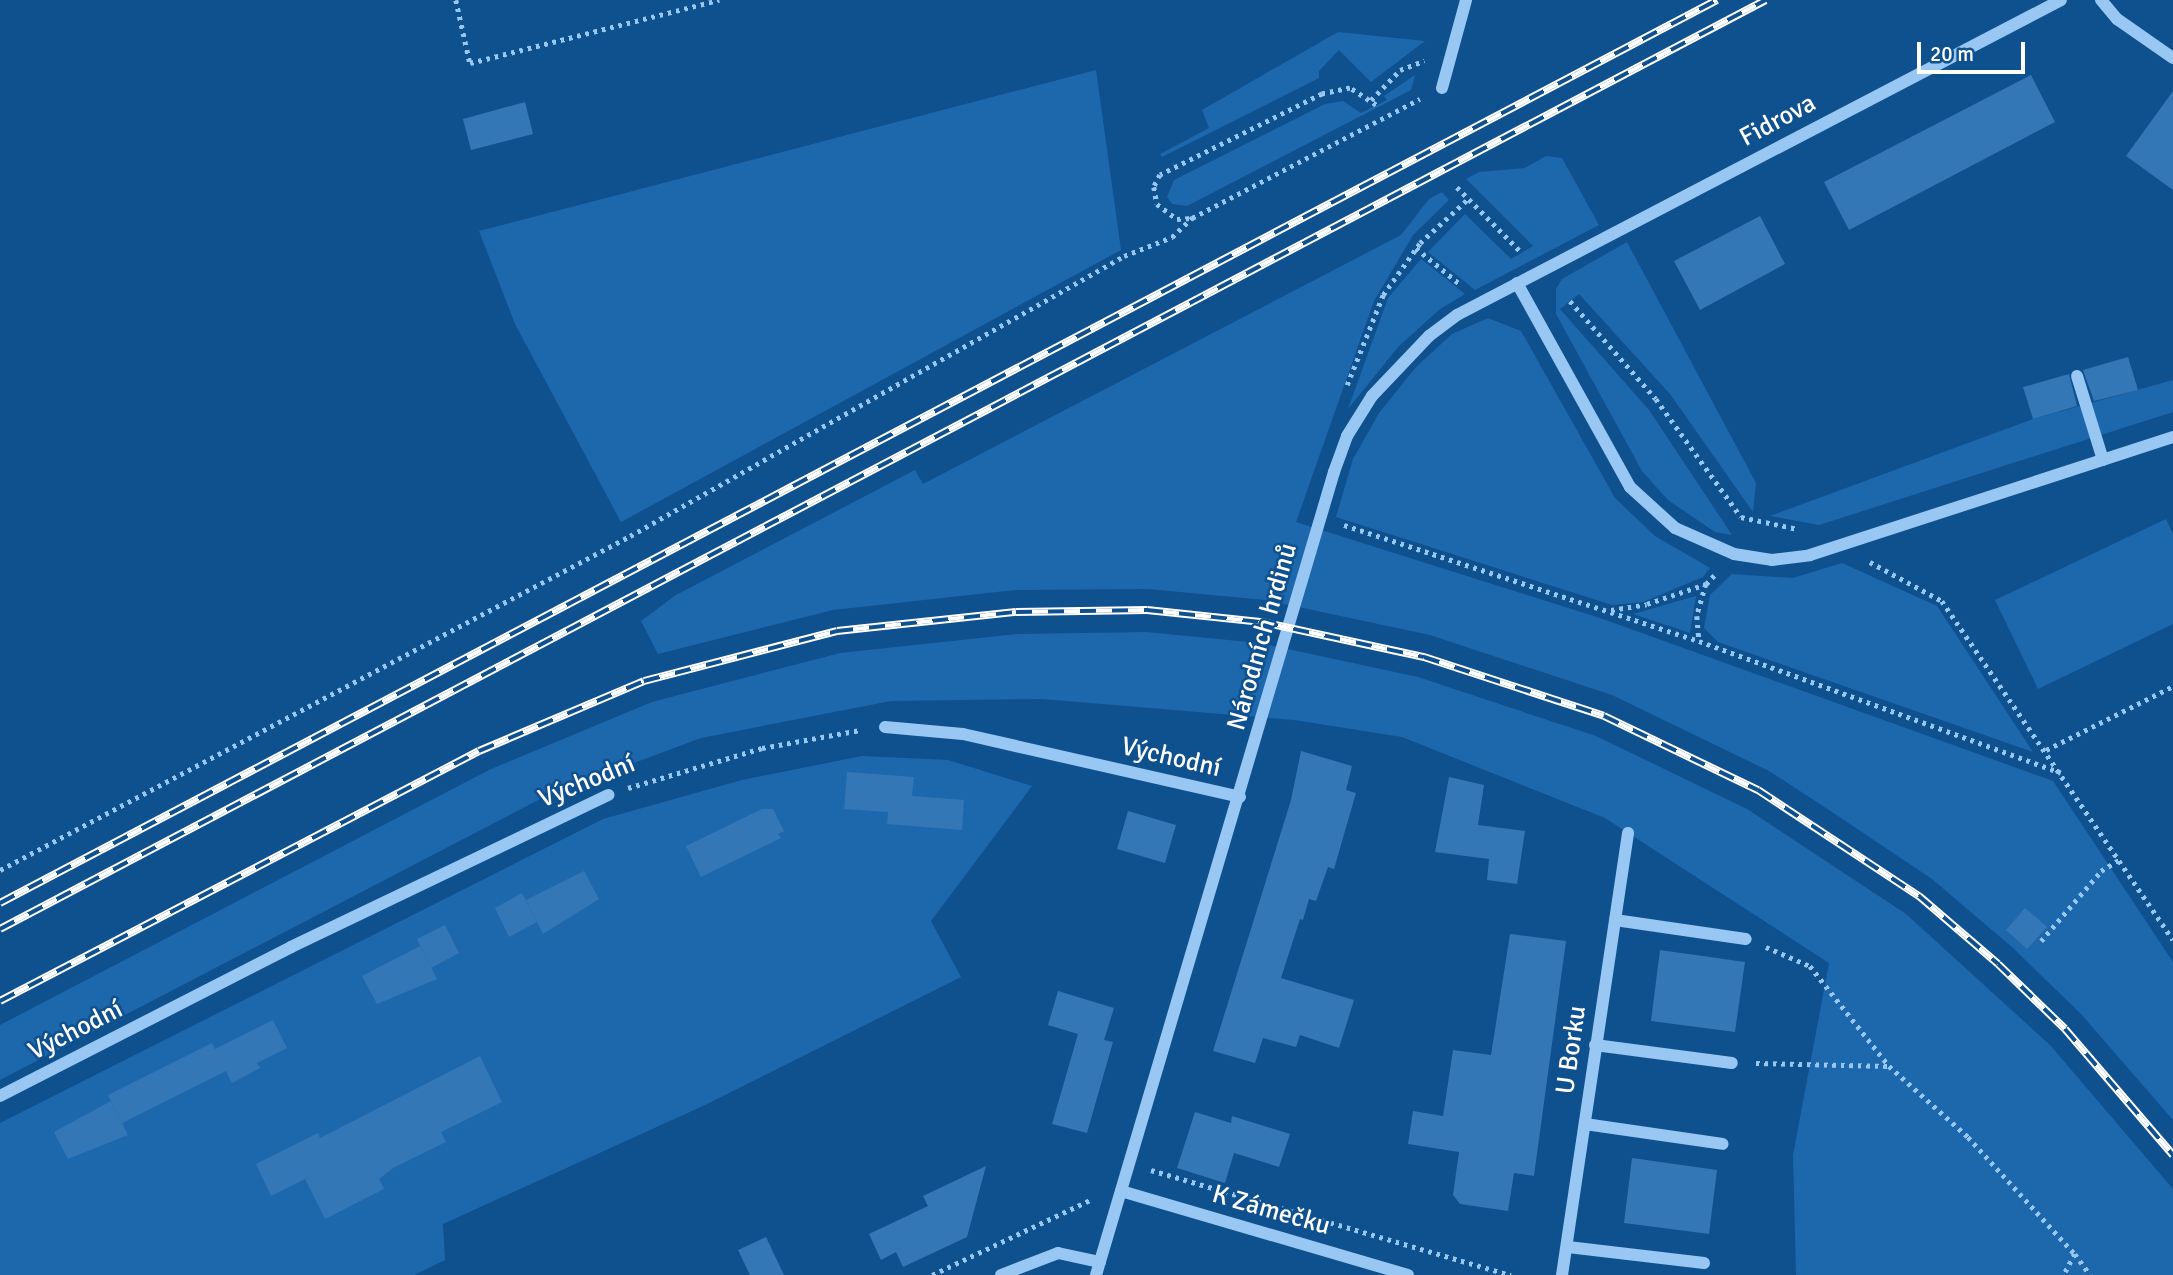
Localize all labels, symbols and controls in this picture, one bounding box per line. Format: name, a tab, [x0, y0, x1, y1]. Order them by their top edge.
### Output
scale bar	[1921, 28, 2030, 72]
text: 20 m	[1930, 41, 1974, 67]
street label: Fidrova	[1735, 88, 1821, 154]
street label: Národních hrdinů	[1221, 540, 1305, 734]
street label: Východní	[1118, 731, 1224, 785]
street label: Východní	[534, 749, 640, 815]
street label: Východní	[24, 994, 128, 1068]
street label: U Borku	[1550, 1004, 1594, 1096]
street label: K Zámečku	[1208, 1179, 1334, 1243]

